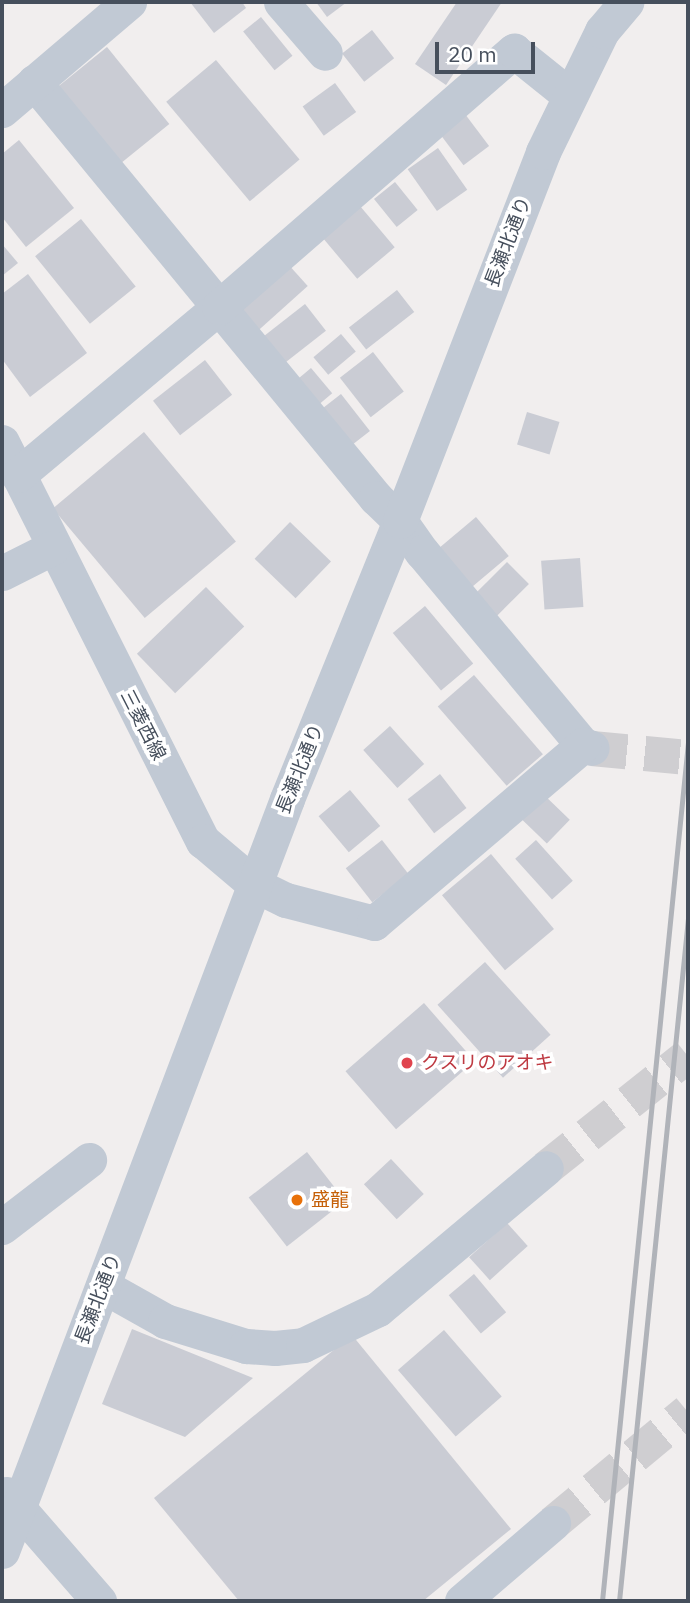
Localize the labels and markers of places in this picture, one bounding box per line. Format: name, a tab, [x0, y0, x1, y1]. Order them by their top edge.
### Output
place label: クスリのアオキ	[421, 1052, 554, 1074]
marker: クスリのアオキ	[399, 1055, 415, 1071]
place label: 盛龍	[311, 1189, 349, 1211]
marker: 盛龍	[289, 1192, 305, 1208]

